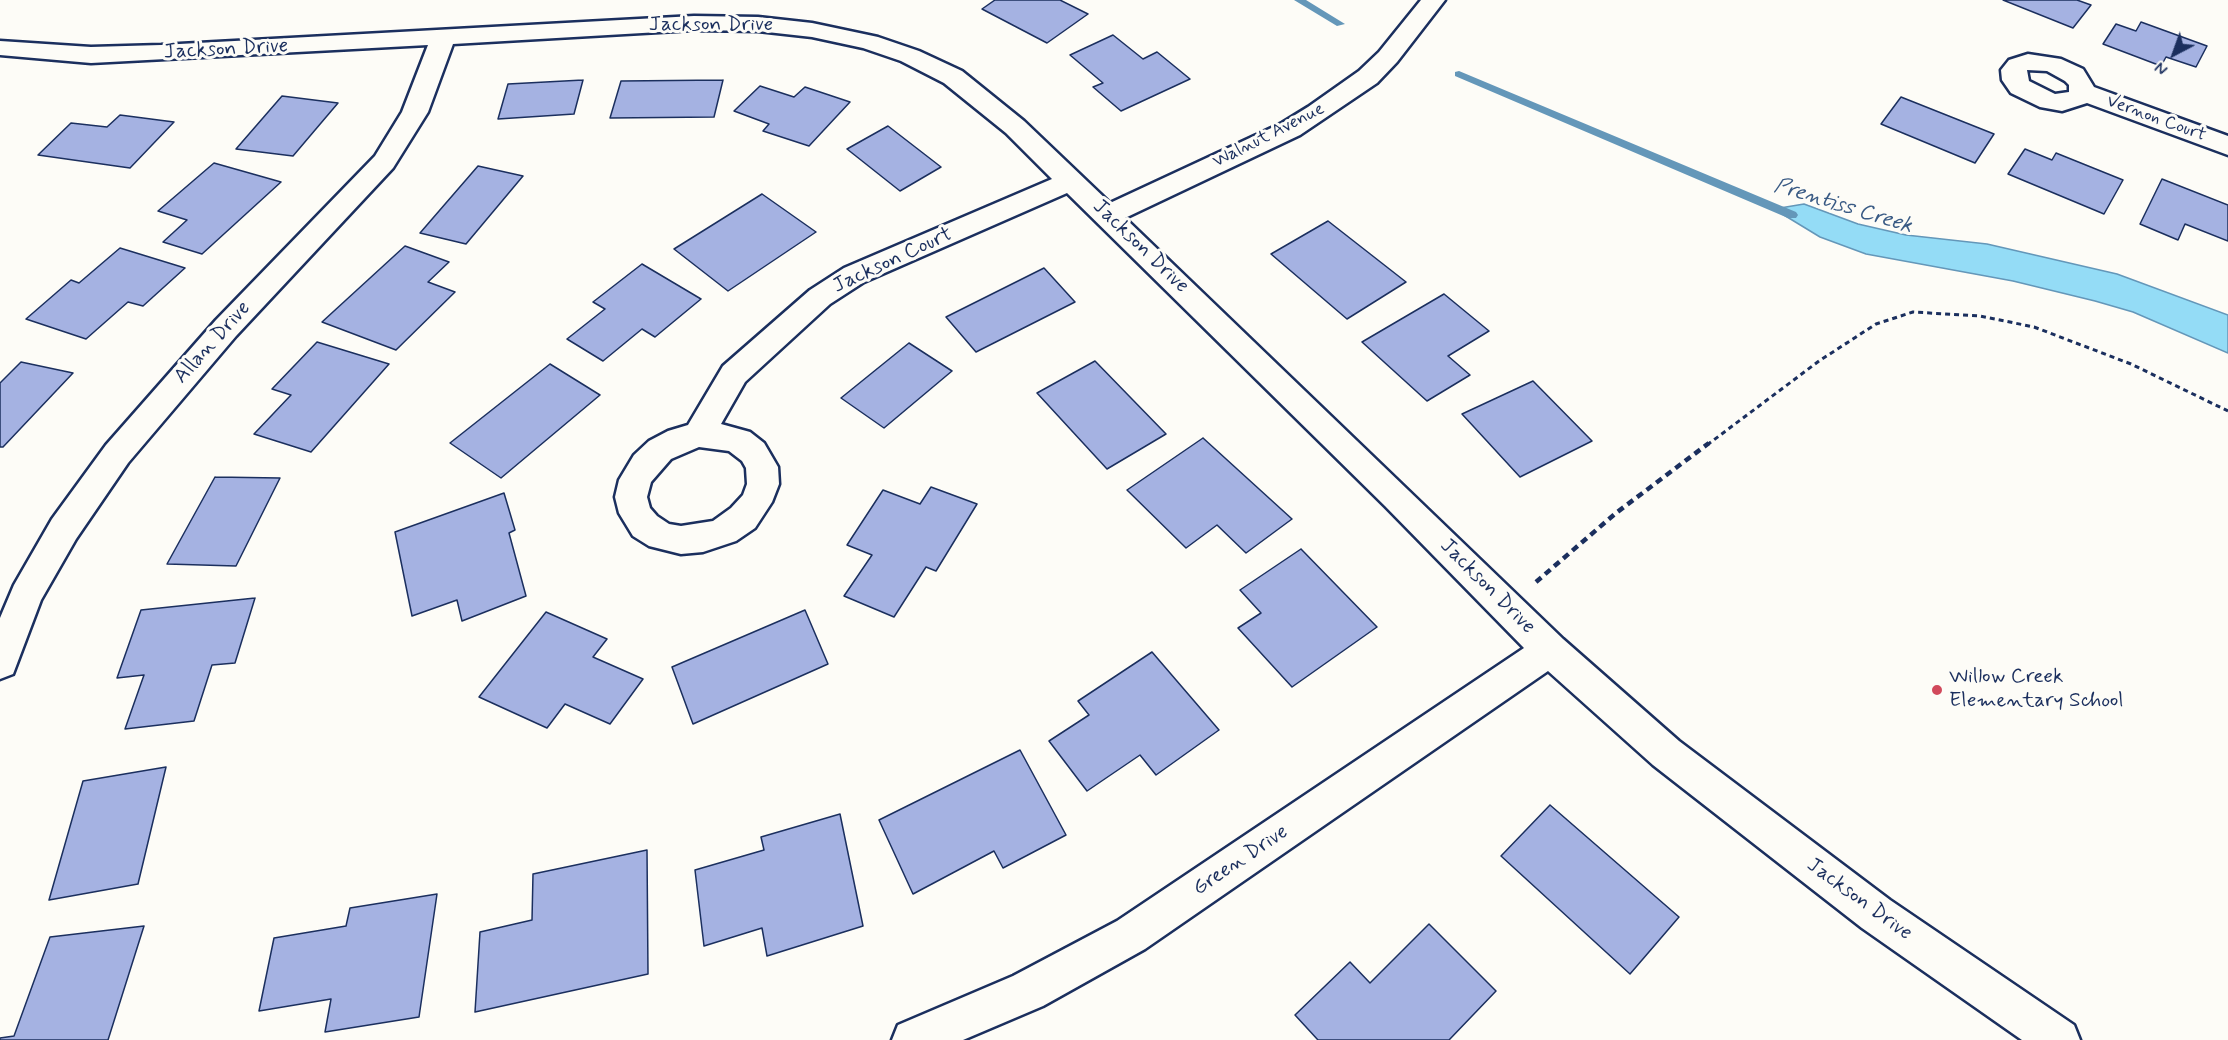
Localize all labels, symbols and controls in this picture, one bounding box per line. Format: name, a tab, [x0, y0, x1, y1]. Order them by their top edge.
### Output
street label: Jackson Drive	[649, 13, 773, 39]
north arrow	[2144, 24, 2204, 84]
street label: Jackson Drive	[163, 34, 289, 66]
text: N	[2151, 57, 2173, 79]
street label: Vernon Court	[2103, 91, 2209, 147]
street label: Walnut Avenue	[1210, 99, 1328, 173]
water label: Prentiss Creek	[1771, 173, 1915, 241]
street label: Jackson Drive	[1086, 195, 1194, 299]
street label: Jackson Court	[829, 222, 957, 300]
street label: Allan Drive	[169, 296, 257, 390]
street label: Jackson Drive	[1434, 534, 1540, 640]
place label: Willow Creek Elementary School	[1949, 665, 2124, 715]
marker: Willow Creek Elementary School	[1930, 683, 1944, 697]
street label: Green Drive	[1189, 820, 1293, 902]
street label: Jackson Drive	[1801, 853, 1917, 947]

